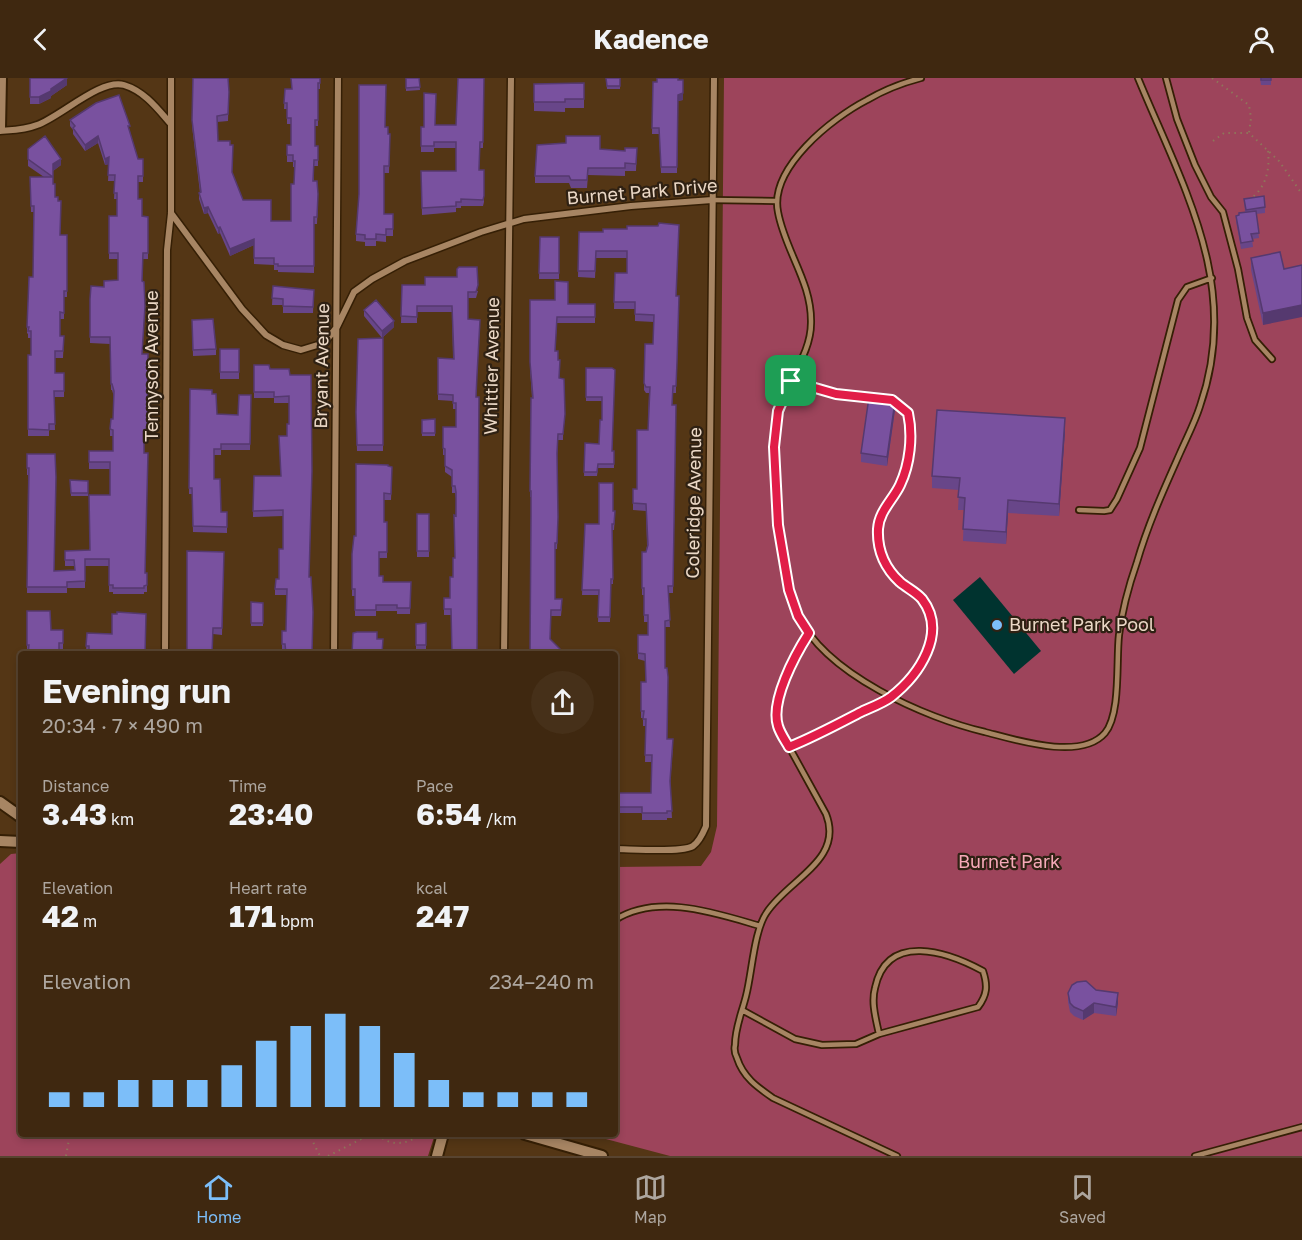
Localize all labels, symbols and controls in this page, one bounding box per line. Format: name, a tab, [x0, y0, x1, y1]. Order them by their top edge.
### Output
icon: back	[24, 23, 57, 56]
text: Kadence	[593, 23, 709, 55]
icon: person	[1245, 23, 1278, 56]
street label: Burnet Park Drive	[566, 173, 718, 209]
street label: Tennyson Avenue	[140, 290, 162, 442]
street label: Whittier Avenue	[479, 297, 503, 435]
street label: Bryant Avenue	[309, 303, 333, 429]
pin	[765, 355, 816, 406]
icon: arrive	[774, 364, 807, 397]
street label: Coleridge Avenue	[681, 427, 705, 579]
place label: Burnet Park Pool	[1009, 613, 1155, 635]
marker: Burnet Park Pool	[990, 618, 1004, 632]
text: Evening run	[42, 671, 231, 710]
button: share	[531, 671, 594, 734]
text: 20:34 · 7 × 490 m	[42, 713, 203, 737]
text: Distance	[42, 776, 109, 796]
text: Time	[229, 776, 267, 796]
text: Pace	[416, 776, 453, 796]
text: 3.43	[42, 796, 107, 832]
text: 23:40	[229, 796, 313, 832]
text: 6:54	[416, 796, 482, 832]
text: km	[107, 809, 134, 829]
text: /km	[482, 809, 517, 829]
park label: Burnet Park	[958, 850, 1060, 872]
text: Elevation	[42, 878, 113, 898]
text: Heart rate	[229, 878, 307, 898]
text: kcal	[416, 878, 448, 898]
text: 42	[42, 898, 79, 934]
text: 171	[229, 898, 276, 934]
text: 247	[416, 898, 469, 934]
text: m	[79, 911, 97, 931]
text: bpm	[276, 911, 314, 931]
text: Elevation	[42, 969, 131, 993]
text: 234–240 m	[489, 969, 594, 993]
tab: Home	[196, 1171, 241, 1227]
tab: Map	[634, 1171, 667, 1227]
tab: Saved	[1059, 1171, 1106, 1227]

